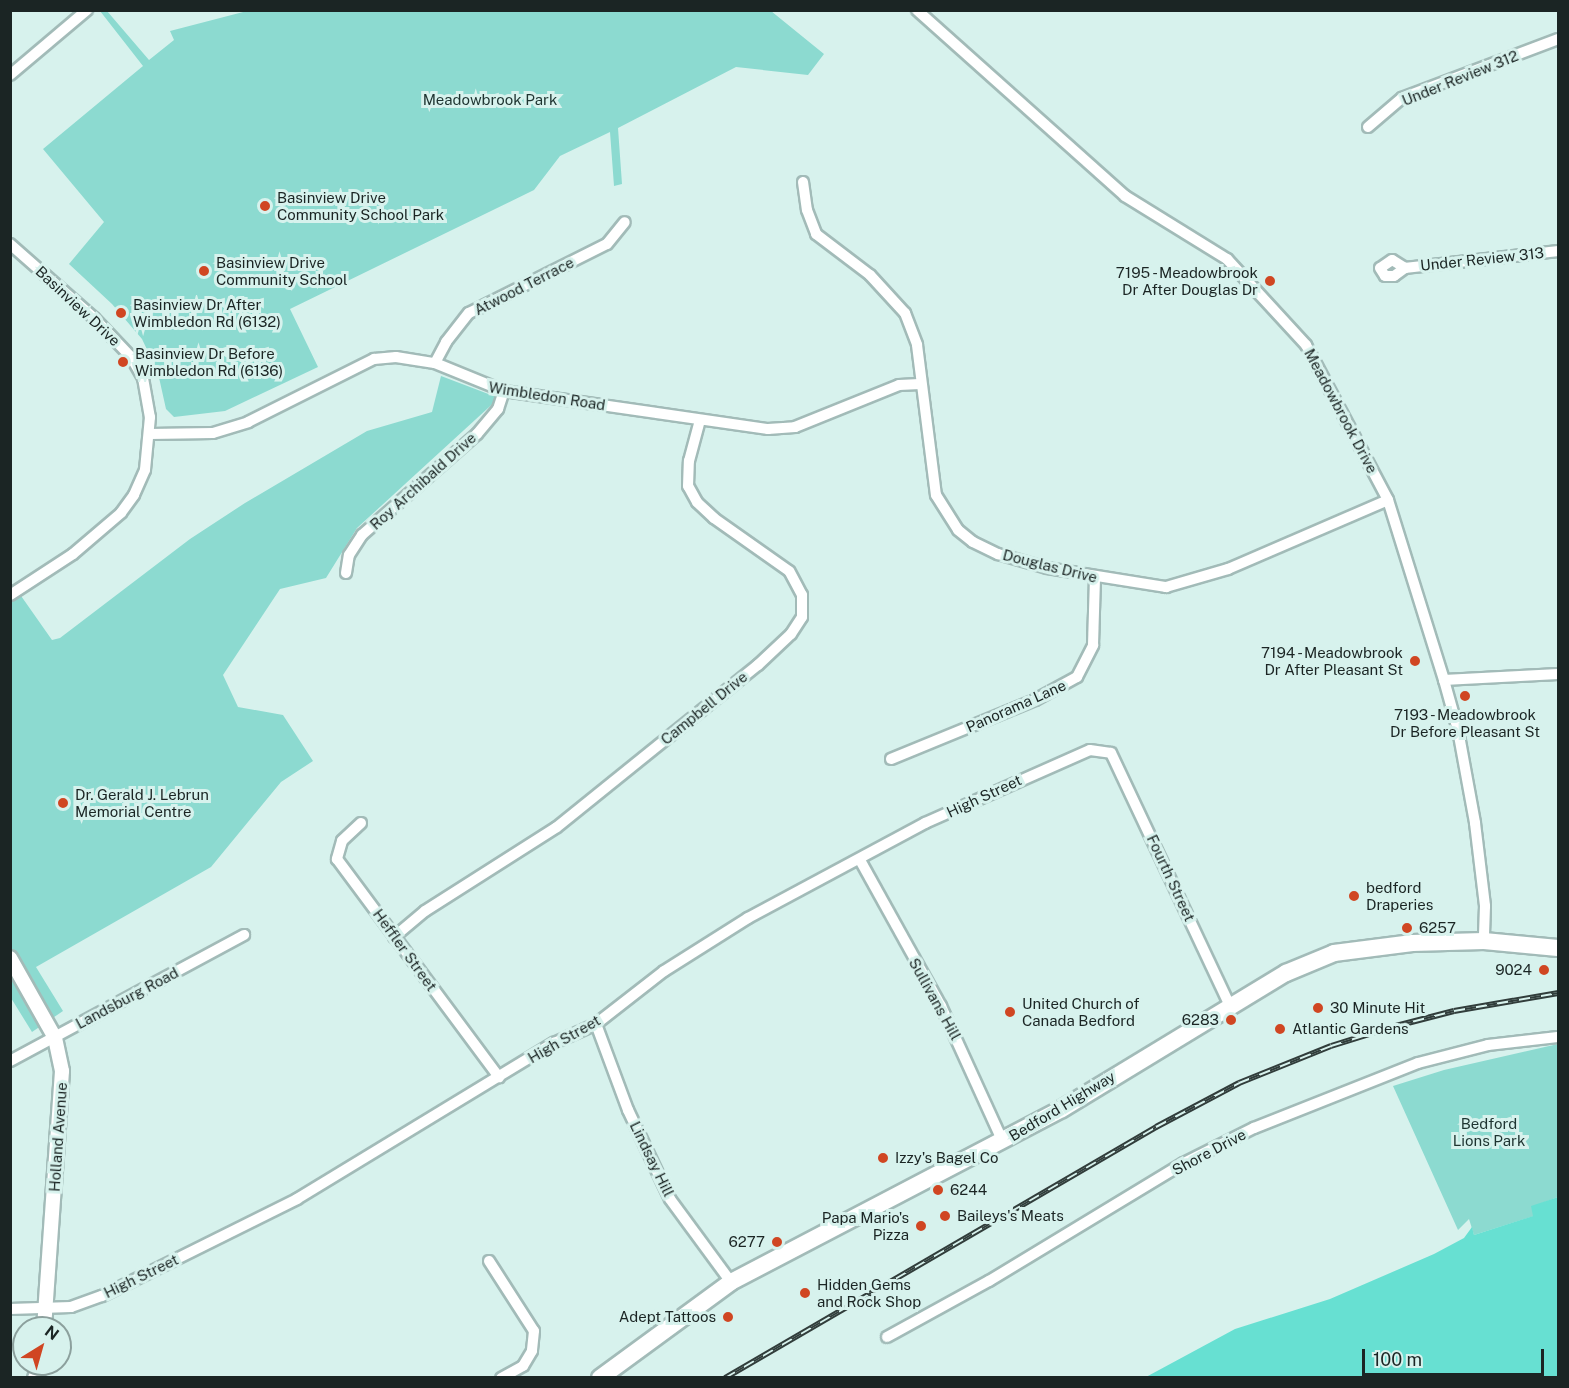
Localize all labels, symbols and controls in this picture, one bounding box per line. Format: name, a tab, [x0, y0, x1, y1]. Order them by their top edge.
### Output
street label: Under Review 312	[1399, 46, 1521, 110]
park label: Meadowbrook Park	[423, 91, 557, 109]
place label: Basinview Drive Community School Park	[277, 188, 444, 223]
marker: Basinview Drive Community School Park	[258, 199, 272, 213]
street label: Under Review 313	[1419, 244, 1545, 274]
place label: Basinview Drive Community School	[216, 253, 348, 288]
street label: Atwood Terrace	[471, 253, 577, 319]
street label: Basinview Drive	[32, 262, 124, 350]
place label: 7195 - Meadowbrook Dr After Douglas Dr	[1112, 263, 1258, 298]
marker: Basinview Drive Community School	[197, 264, 211, 278]
marker: 7195 - Meadowbrook Dr After Douglas Dr	[1263, 274, 1277, 288]
place label: Basinview Dr After Wimbledon Rd (6132)	[133, 295, 281, 330]
marker: Basinview Dr After Wimbledon Rd (6132)	[114, 306, 128, 320]
place label: Basinview Dr Before Wimbledon Rd (6136)	[135, 344, 283, 379]
street label: Meadowbrook Drive	[1301, 346, 1381, 476]
marker: Basinview Dr Before Wimbledon Rd (6136)	[116, 355, 130, 369]
street label: Wimbledon Road	[487, 378, 607, 414]
street label: Roy Archibald Drive	[366, 429, 480, 533]
street label: Douglas Drive	[1001, 546, 1099, 586]
place label: 7194 - Meadowbrook Dr After Pleasant St	[1257, 643, 1403, 678]
marker: 7194 - Meadowbrook Dr After Pleasant St	[1408, 654, 1422, 668]
street label: Campbell Drive	[657, 668, 751, 748]
street label: Panorama Lane	[963, 676, 1069, 736]
marker: 7193 - Meadowbrook Dr Before Pleasant St	[1458, 689, 1472, 703]
place label: 7193 - Meadowbrook Dr Before Pleasant St	[1390, 705, 1540, 740]
street label: High Street	[944, 771, 1024, 821]
place label: Dr. Gerald J. Lebrun Memorial Centre	[75, 785, 209, 820]
marker: Dr. Gerald J. Lebrun Memorial Centre	[56, 796, 70, 810]
street label: Fourth Street	[1143, 832, 1199, 924]
place label: bedford Draperies	[1366, 878, 1433, 913]
marker: bedford Draperies	[1347, 889, 1361, 903]
street label: Heffler Street	[369, 905, 441, 995]
place label: 6257	[1419, 919, 1456, 937]
marker: 6257	[1400, 921, 1414, 935]
street label: Sullivans Hill	[905, 955, 965, 1043]
place label: 9024	[1495, 961, 1532, 979]
street label: Landsburg Road	[73, 963, 181, 1033]
marker: 9024	[1537, 963, 1551, 977]
place label: United Church of Canada Bedford	[1022, 994, 1140, 1029]
place label: 30 Minute Hit	[1330, 999, 1425, 1017]
marker: 30 Minute Hit	[1311, 1001, 1325, 1015]
marker: United Church of Canada Bedford	[1003, 1005, 1017, 1019]
street label: High Street	[525, 1011, 603, 1067]
place label: 6283	[1182, 1011, 1219, 1029]
marker: 6283	[1224, 1013, 1238, 1027]
place label: Atlantic Gardens	[1292, 1020, 1409, 1038]
marker: Atlantic Gardens	[1273, 1022, 1287, 1036]
street label: Bedford Highway	[1006, 1067, 1118, 1145]
street label: Holland Avenue	[45, 1082, 71, 1192]
park label: Bedford Lions Park	[1453, 1114, 1525, 1149]
street label: Lindsay Hill	[626, 1118, 678, 1200]
street label: Shore Drive	[1169, 1125, 1249, 1179]
place label: Izzy's Bagel Co	[895, 1149, 999, 1167]
marker: Izzy's Bagel Co	[876, 1151, 890, 1165]
place label: 6244	[950, 1181, 987, 1199]
marker: 6244	[931, 1183, 945, 1197]
place label: Baileys's Meats	[957, 1207, 1064, 1225]
place label: Papa Mario's Pizza	[822, 1208, 909, 1243]
marker: Baileys's Meats	[938, 1209, 952, 1223]
marker: Papa Mario's Pizza	[914, 1219, 928, 1233]
place label: 6277	[729, 1233, 765, 1251]
marker: 6277	[770, 1235, 784, 1249]
street label: High Street	[101, 1250, 181, 1302]
place label: Hidden Gems and Rock Shop	[817, 1275, 921, 1310]
marker: Hidden Gems and Rock Shop	[798, 1286, 812, 1300]
place label: Adept Tattoos	[619, 1308, 716, 1326]
marker: Adept Tattoos	[721, 1310, 735, 1324]
north arrow	[12, 1316, 72, 1376]
text: N	[41, 1321, 63, 1344]
scale bar	[1365, 1337, 1546, 1375]
text: 100 m	[1373, 1349, 1422, 1370]

